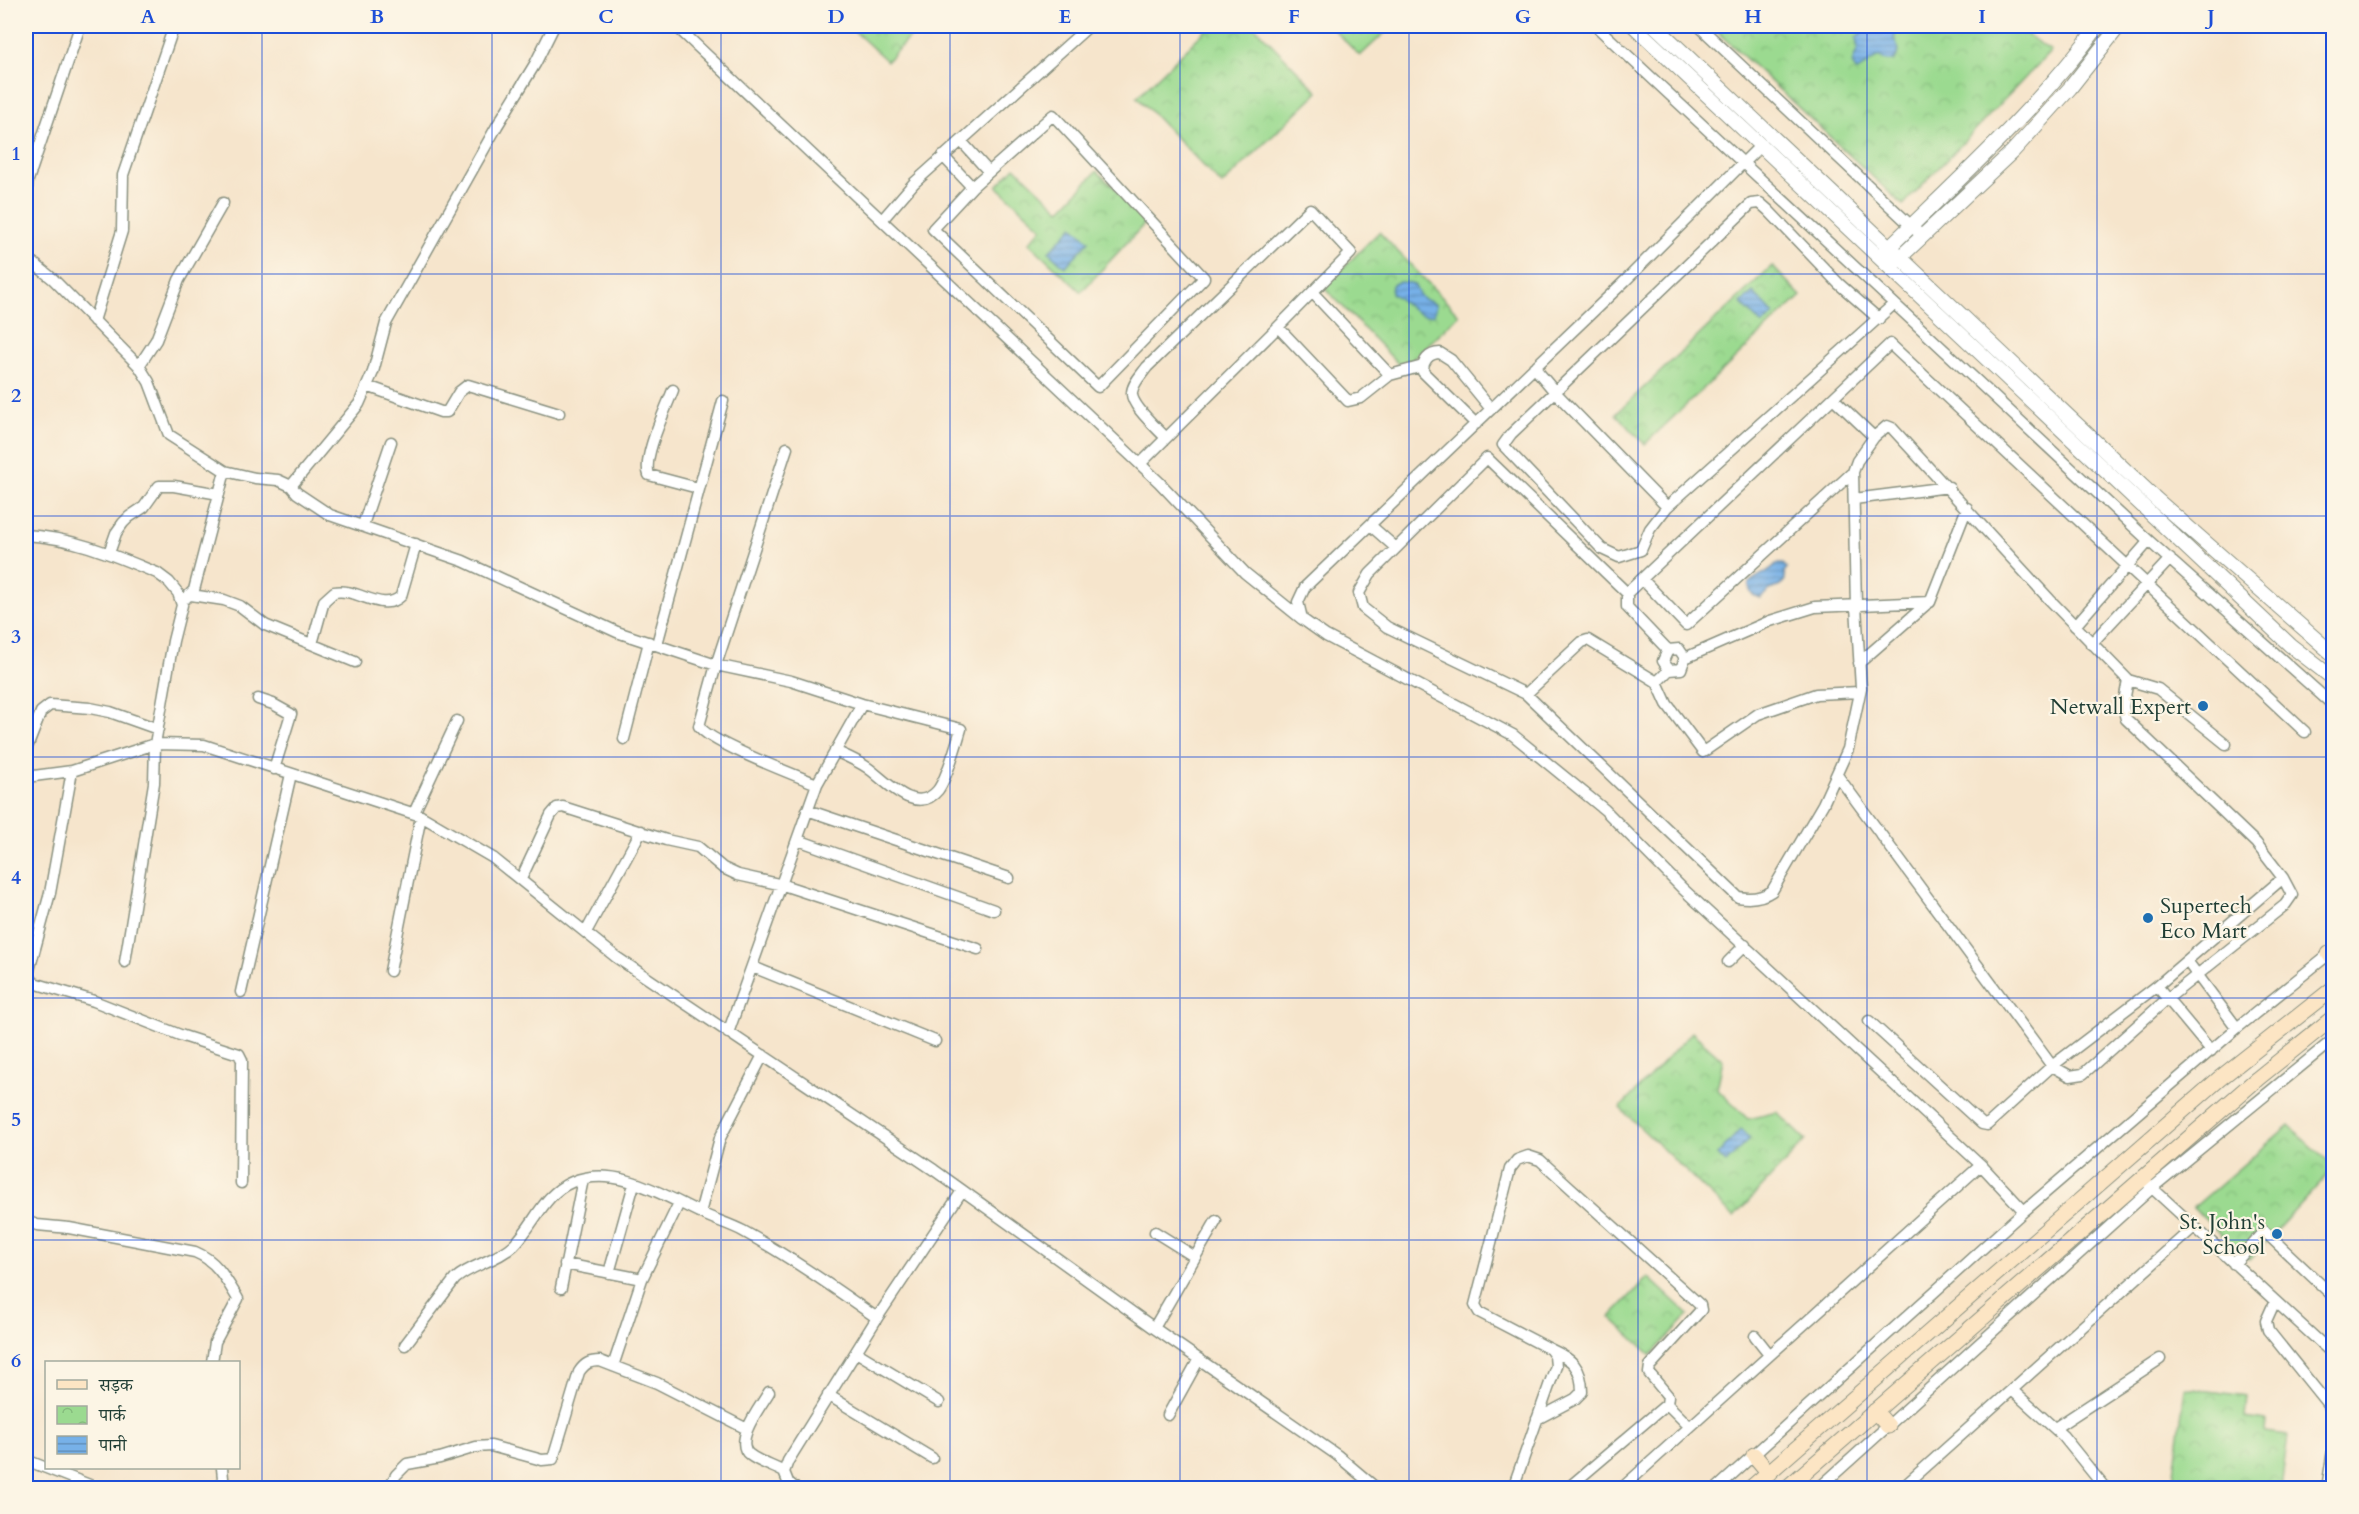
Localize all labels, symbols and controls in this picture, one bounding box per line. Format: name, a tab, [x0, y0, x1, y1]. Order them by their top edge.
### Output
text: A	[140, 3, 156, 30]
text: B	[370, 3, 384, 30]
text: C	[598, 3, 614, 30]
text: D	[827, 3, 845, 30]
text: E	[1059, 3, 1071, 30]
text: F	[1288, 3, 1300, 30]
text: G	[1515, 3, 1531, 30]
text: H	[1744, 3, 1762, 30]
text: I	[1978, 3, 1986, 30]
text: J	[2204, 3, 2215, 30]
text: 1	[11, 140, 21, 167]
text: 2	[11, 382, 21, 409]
text: 3	[11, 623, 21, 650]
place label: Netwall Expert	[2050, 692, 2191, 722]
marker: Netwall Expert	[2196, 699, 2210, 713]
text: 4	[11, 864, 21, 891]
place label: Supertech Eco Mart	[2160, 891, 2252, 946]
marker: Supertech Eco Mart	[2141, 911, 2155, 925]
text: 5	[11, 1106, 21, 1133]
place label: St. John's School	[2179, 1207, 2265, 1262]
marker: St. John's School	[2270, 1227, 2284, 1241]
text: 6	[11, 1347, 21, 1374]
legend	[45, 1361, 240, 1469]
text: सड़क	[98, 1373, 134, 1398]
text: पार्क	[98, 1403, 127, 1428]
text: पानी	[98, 1433, 128, 1458]

